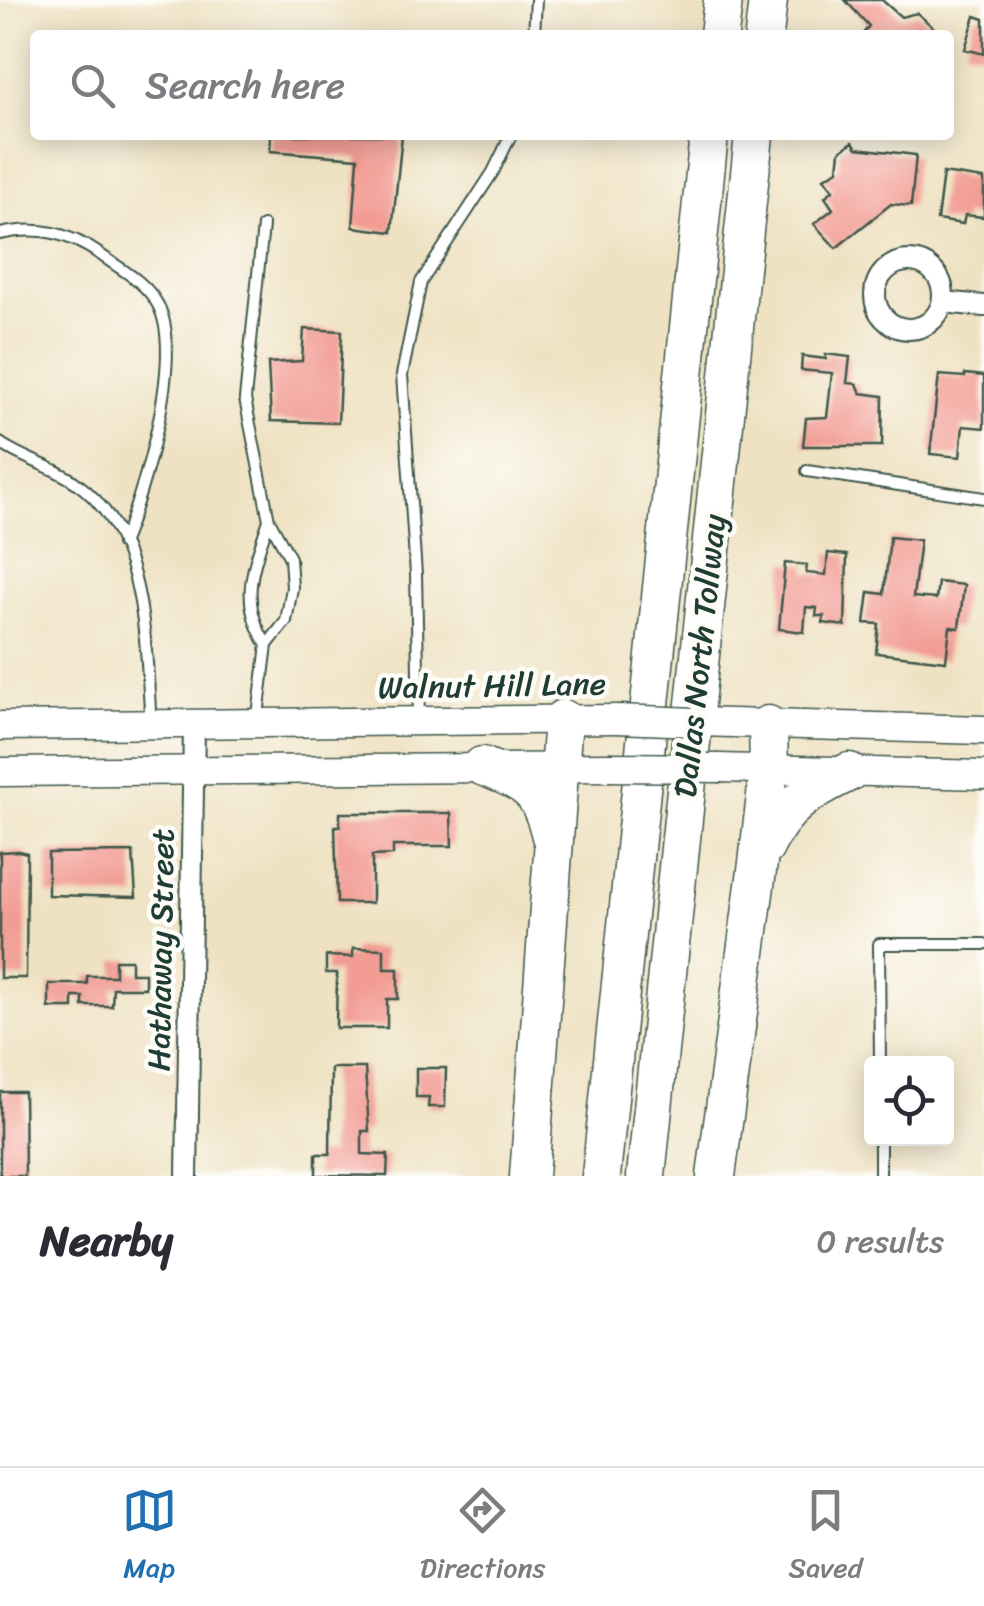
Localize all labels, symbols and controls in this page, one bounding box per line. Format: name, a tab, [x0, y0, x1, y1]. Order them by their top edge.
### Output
search box	[30, 30, 954, 140]
text: Search here	[145, 52, 345, 119]
icon: search	[65, 58, 120, 113]
street label: Dallas North Tollway	[657, 511, 743, 800]
street label: Walnut Hill Lane	[377, 656, 607, 716]
street label: Hathaway Street	[130, 828, 192, 1072]
map controls	[864, 1056, 954, 1146]
button: locate	[864, 1056, 954, 1146]
text: Nearby	[40, 1204, 173, 1278]
text: 0 results	[816, 1213, 944, 1270]
tab: Map	[122, 1483, 177, 1592]
tab: Directions	[420, 1483, 545, 1592]
tab: Saved	[789, 1483, 862, 1592]

